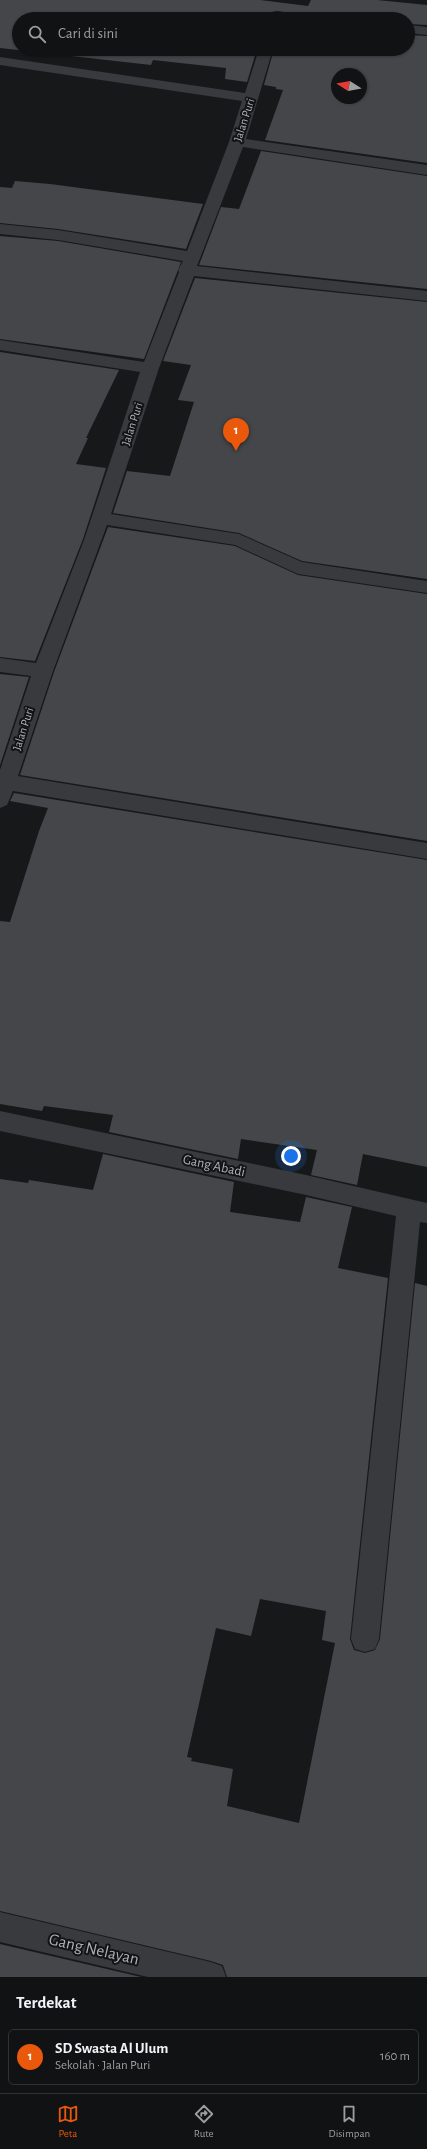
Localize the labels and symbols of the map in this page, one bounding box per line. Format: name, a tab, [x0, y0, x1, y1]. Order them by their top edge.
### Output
north arrow	[331, 68, 367, 104]
street label: Jalan Puri	[231, 97, 257, 143]
street label: Jalan Puri	[119, 401, 145, 447]
pin: 1	[223, 418, 249, 451]
street label: Jalan Puri	[10, 706, 36, 752]
your location	[281, 1146, 301, 1166]
street label: Gang Abadi	[182, 1153, 246, 1179]
street label: Gang Nelayan	[47, 1930, 141, 1969]

